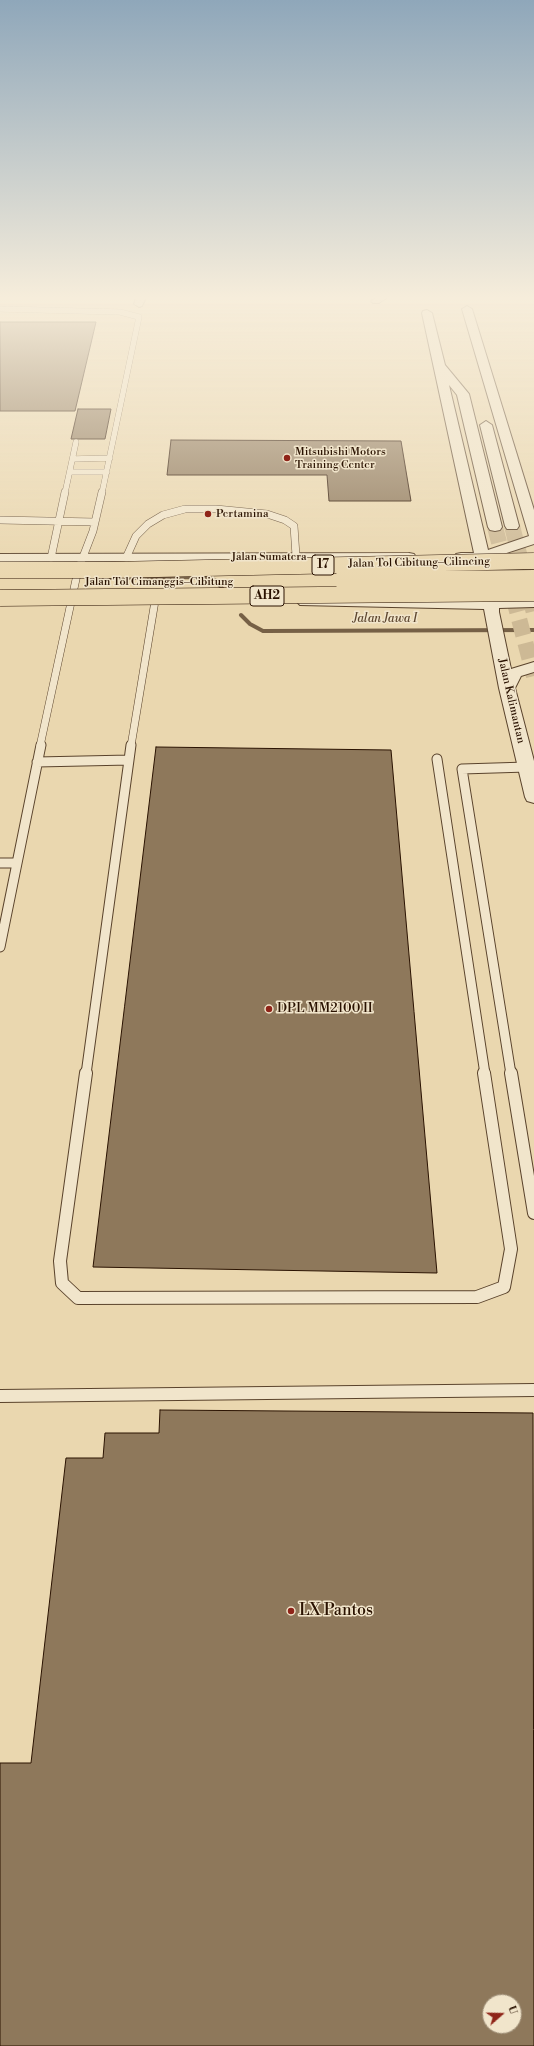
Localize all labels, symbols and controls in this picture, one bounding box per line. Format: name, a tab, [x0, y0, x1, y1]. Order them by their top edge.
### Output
place label: Mitsubishi Motors Training Center	[295, 445, 386, 471]
marker: Mitsubishi Motors Training Center	[282, 453, 292, 463]
place label: Pertamina	[216, 507, 268, 521]
marker: Pertamina	[203, 509, 213, 519]
street label: Jalan Sumatera	[231, 550, 307, 564]
road number: 17	[312, 555, 334, 575]
street label: Jalan Tol Cibitung–Cilincing	[348, 555, 490, 571]
street label: Jalan Tol Cimanggis–Cibitung	[85, 575, 233, 589]
road number: AH2	[250, 586, 284, 606]
water label: Jalan Jawa I	[353, 612, 417, 626]
street label: Jalan Kalimantan	[495, 657, 527, 745]
place label: DPL MM2100 II	[277, 1001, 373, 1017]
marker: DPL MM2100 II	[264, 1004, 274, 1014]
place label: LX Pantos	[299, 1601, 373, 1621]
marker: LX Pantos	[286, 1606, 296, 1616]
north arrow	[482, 1994, 522, 2034]
text: U	[504, 2004, 520, 2017]

